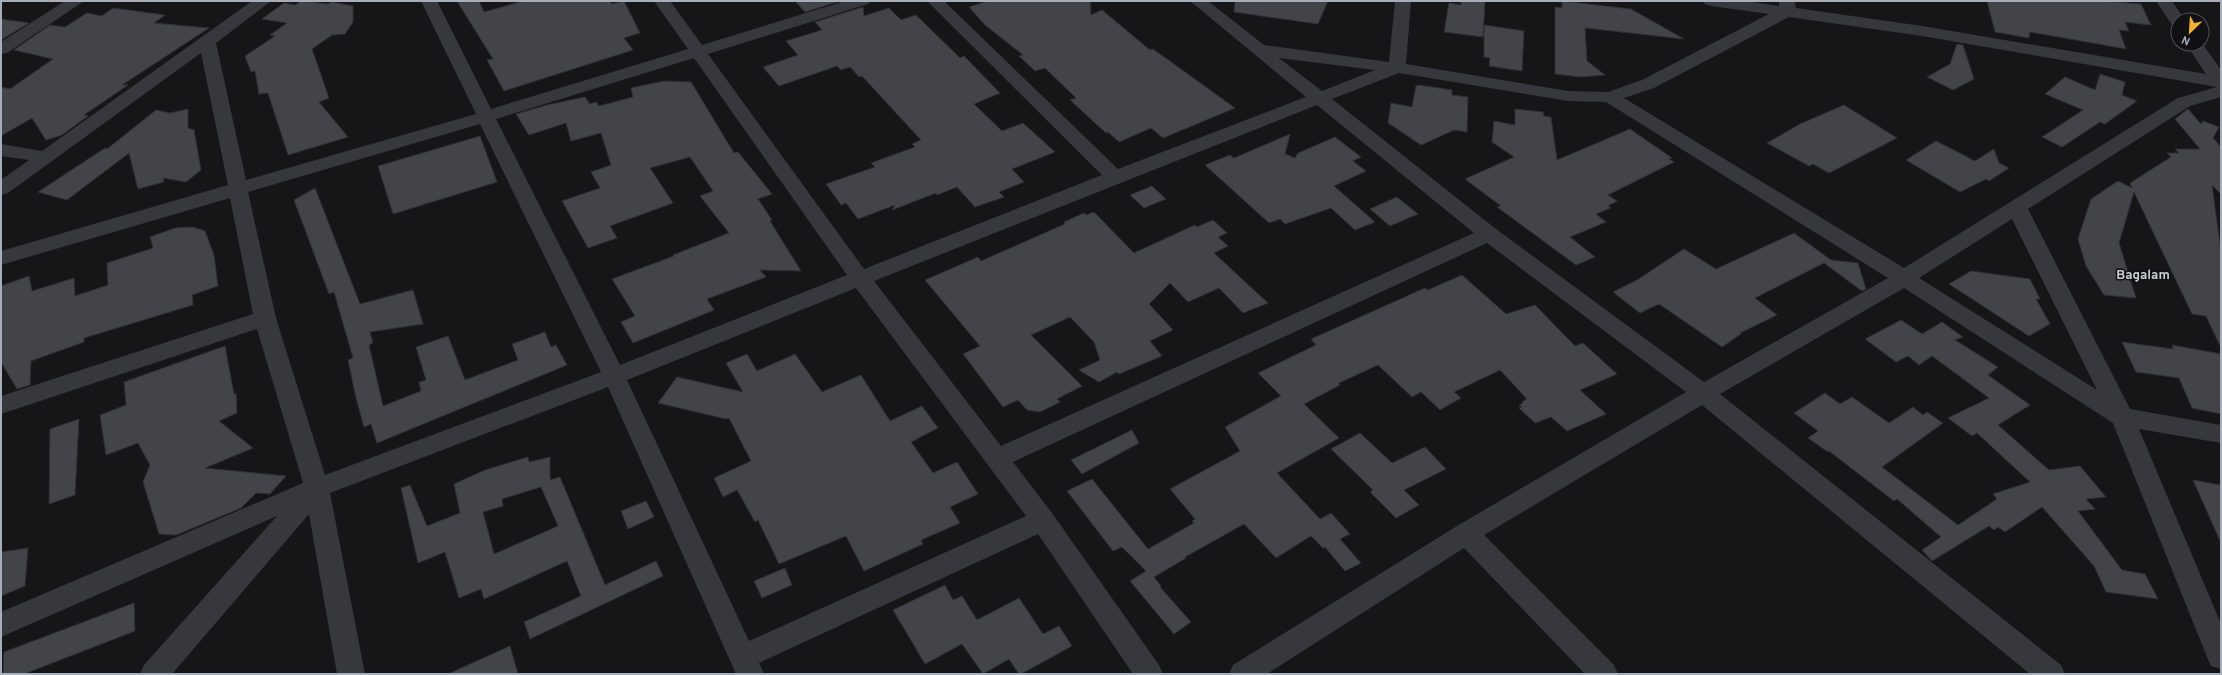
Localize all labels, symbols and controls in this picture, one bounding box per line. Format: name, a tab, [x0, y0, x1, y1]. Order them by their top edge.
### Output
north arrow	[2170, 12, 2210, 52]
text: N	[2180, 32, 2193, 48]
district label: Bagalam	[2116, 268, 2170, 284]

